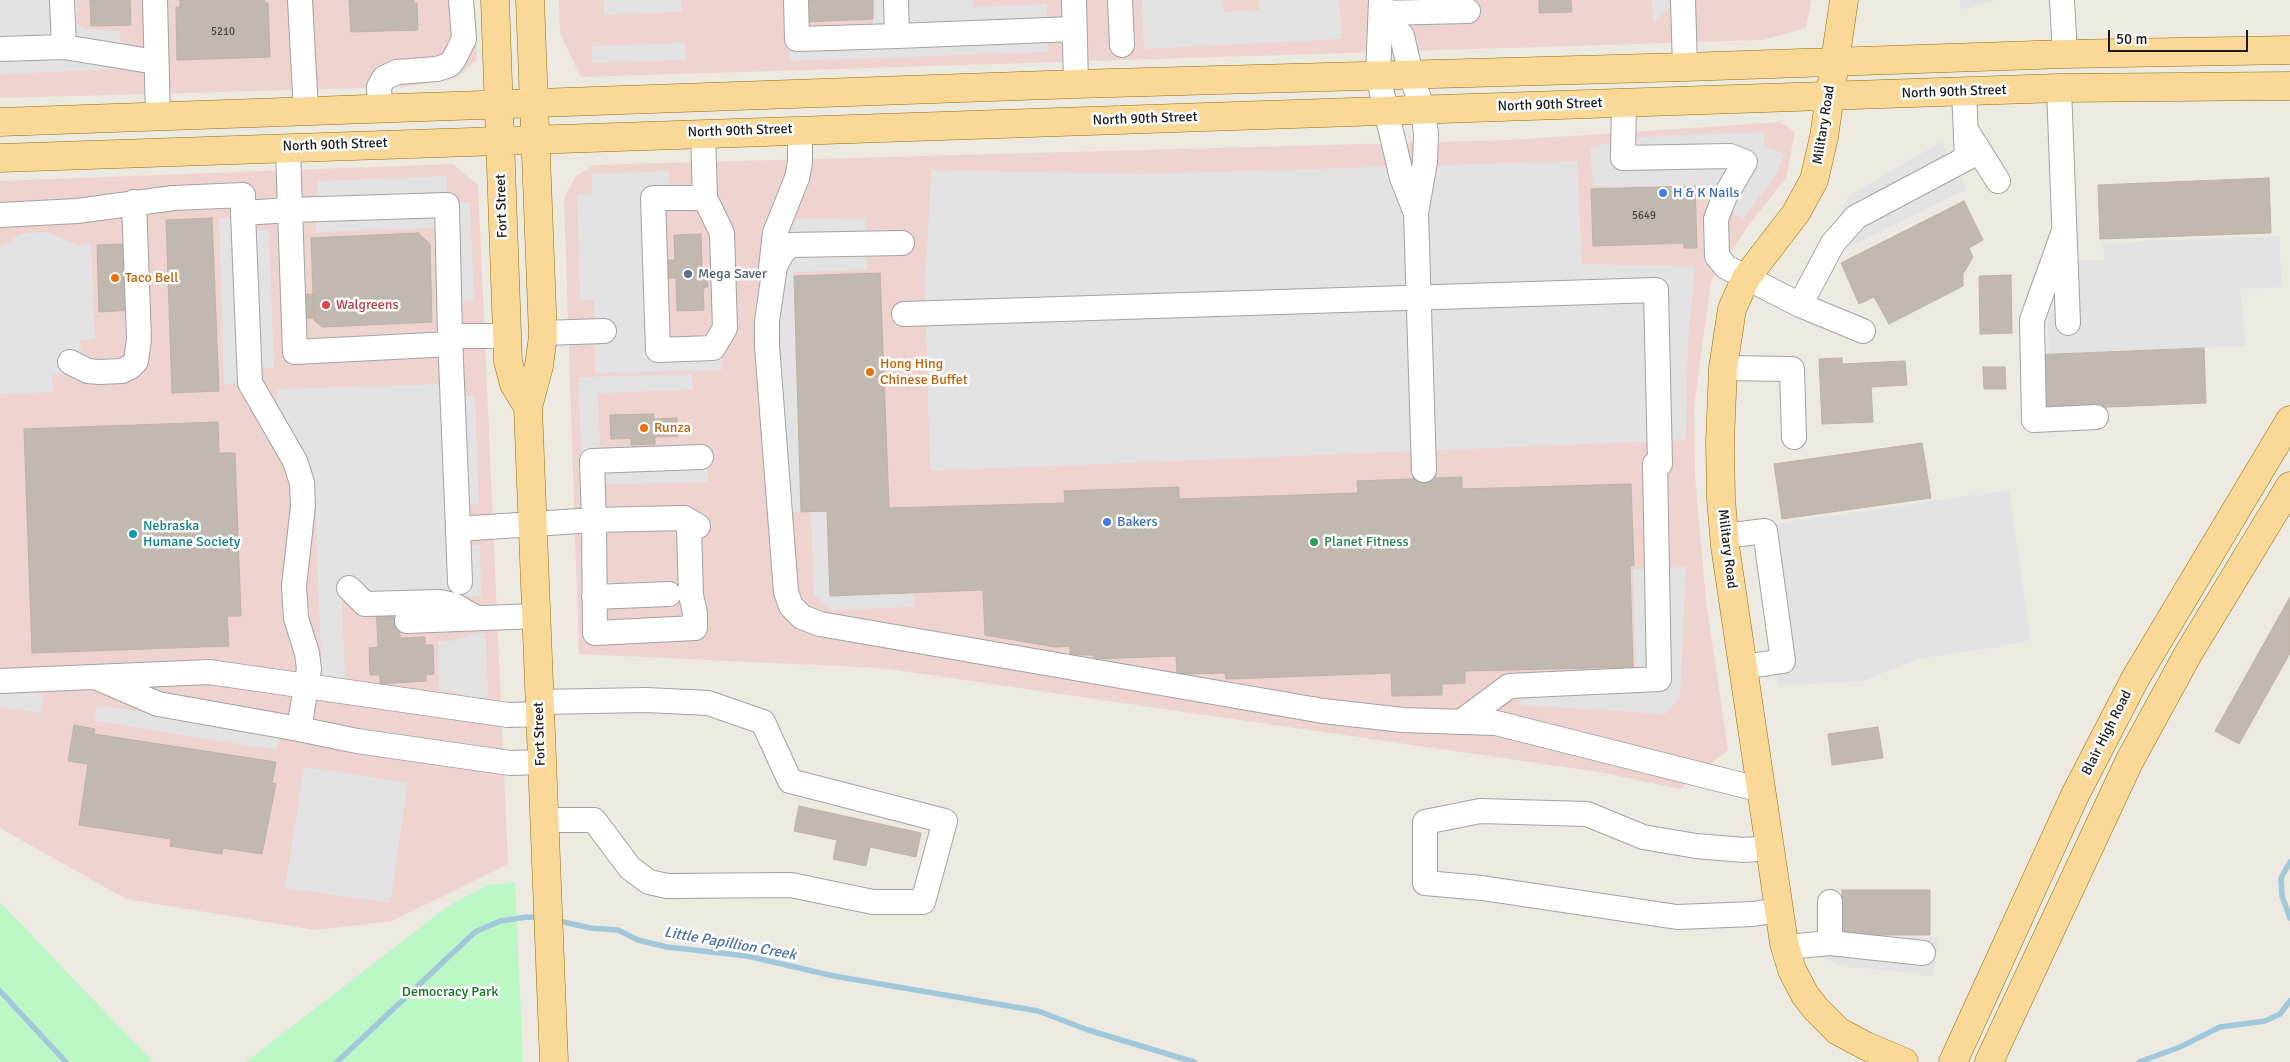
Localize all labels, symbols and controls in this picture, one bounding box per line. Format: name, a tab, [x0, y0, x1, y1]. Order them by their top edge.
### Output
scale bar	[2110, 20, 2250, 52]
house number: 5210	[211, 25, 235, 39]
text: 50 m	[2116, 30, 2147, 48]
street label: North 90th Street	[1901, 82, 2007, 102]
street label: Military Road	[1809, 84, 1839, 166]
street label: North 90th Street	[1497, 95, 1603, 115]
street label: North 90th Street	[1092, 109, 1198, 129]
street label: North 90th Street	[687, 121, 793, 141]
street label: North 90th Street	[282, 135, 388, 155]
street label: Fort Street	[492, 174, 512, 238]
place label: H & K Nails	[1673, 185, 1739, 201]
marker: H & K Nails	[1657, 187, 1669, 199]
house number: 5649	[1632, 209, 1656, 223]
place label: Mega Saver	[698, 266, 767, 282]
marker: Mega Saver	[682, 268, 694, 280]
place label: Taco Bell	[125, 270, 178, 286]
marker: Taco Bell	[109, 272, 121, 284]
place label: Walgreens	[336, 297, 399, 313]
marker: Walgreens	[320, 299, 332, 311]
place label: Hong Hing Chinese Buffet	[880, 356, 968, 388]
marker: Hong Hing Chinese Buffet	[864, 366, 876, 378]
place label: Runza	[654, 420, 691, 436]
marker: Runza	[638, 422, 650, 434]
street label: Military Road	[1714, 508, 1740, 590]
place label: Bakers	[1117, 514, 1158, 530]
marker: Bakers	[1101, 516, 1113, 528]
place label: Nebraska Humane Society	[143, 518, 240, 550]
marker: Nebraska Humane Society	[127, 528, 139, 540]
place label: Planet Fitness	[1324, 534, 1409, 550]
marker: Planet Fitness	[1308, 536, 1320, 548]
street label: Blair High Road	[2078, 688, 2136, 778]
street label: Fort Street	[530, 702, 550, 766]
water label: Little Papillion Creek	[663, 924, 797, 964]
park label: Democracy Park	[402, 984, 498, 1000]

